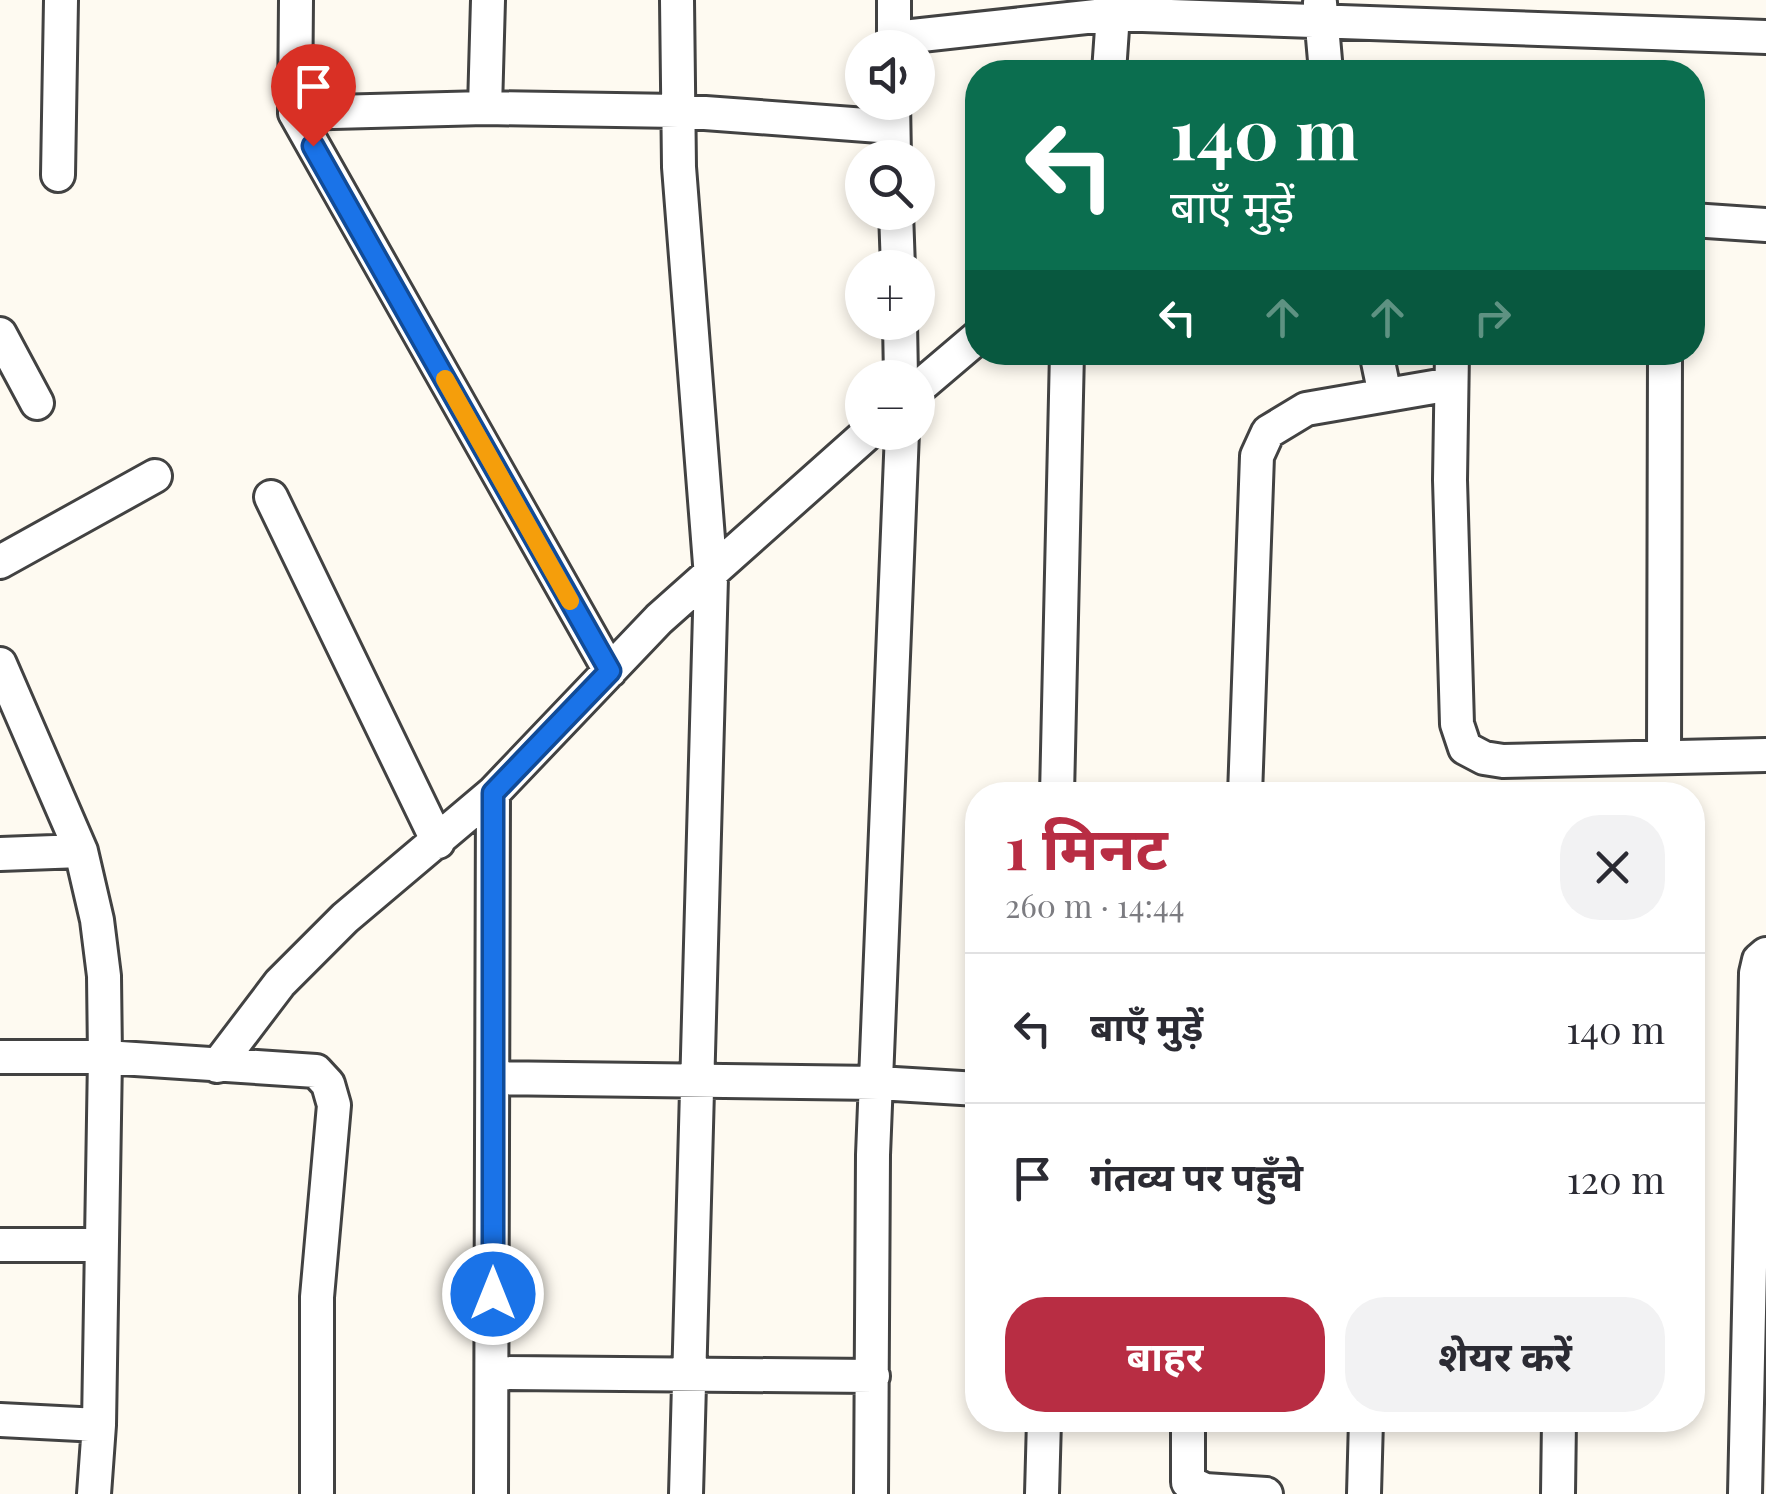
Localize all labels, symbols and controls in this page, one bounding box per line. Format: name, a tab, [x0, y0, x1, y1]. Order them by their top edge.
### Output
map controls	[845, 30, 935, 450]
button: sound	[845, 30, 935, 120]
pin	[271, 44, 356, 147]
icon: arrive	[286, 59, 341, 114]
text: 140 m	[1170, 84, 1359, 178]
icon: left	[1005, 100, 1135, 230]
button: search	[845, 140, 935, 230]
text: बाएँ मुड़ें	[1170, 174, 1294, 234]
button: +	[845, 250, 935, 340]
icon: left	[1150, 290, 1205, 345]
icon: ahead	[1255, 290, 1310, 345]
icon: ahead	[1360, 290, 1415, 345]
icon: right	[1465, 290, 1520, 345]
button: −	[845, 360, 935, 450]
text: 1 मिनट	[1005, 805, 1168, 885]
button: close	[1560, 815, 1665, 920]
text: 260 m · 14:44	[1005, 883, 1185, 926]
text: बाएँ मुड़ें	[1090, 1000, 1203, 1051]
icon: left	[1005, 1001, 1060, 1056]
text: 140 m	[1566, 1003, 1665, 1054]
text: गंतव्य पर पहुँचे	[1090, 1150, 1303, 1201]
icon: arrive	[1005, 1151, 1060, 1206]
text: 120 m	[1567, 1153, 1665, 1204]
position arrow	[441, 1242, 545, 1346]
button: बाहर	[1005, 1297, 1325, 1412]
button: शेयर करें	[1345, 1297, 1665, 1412]

